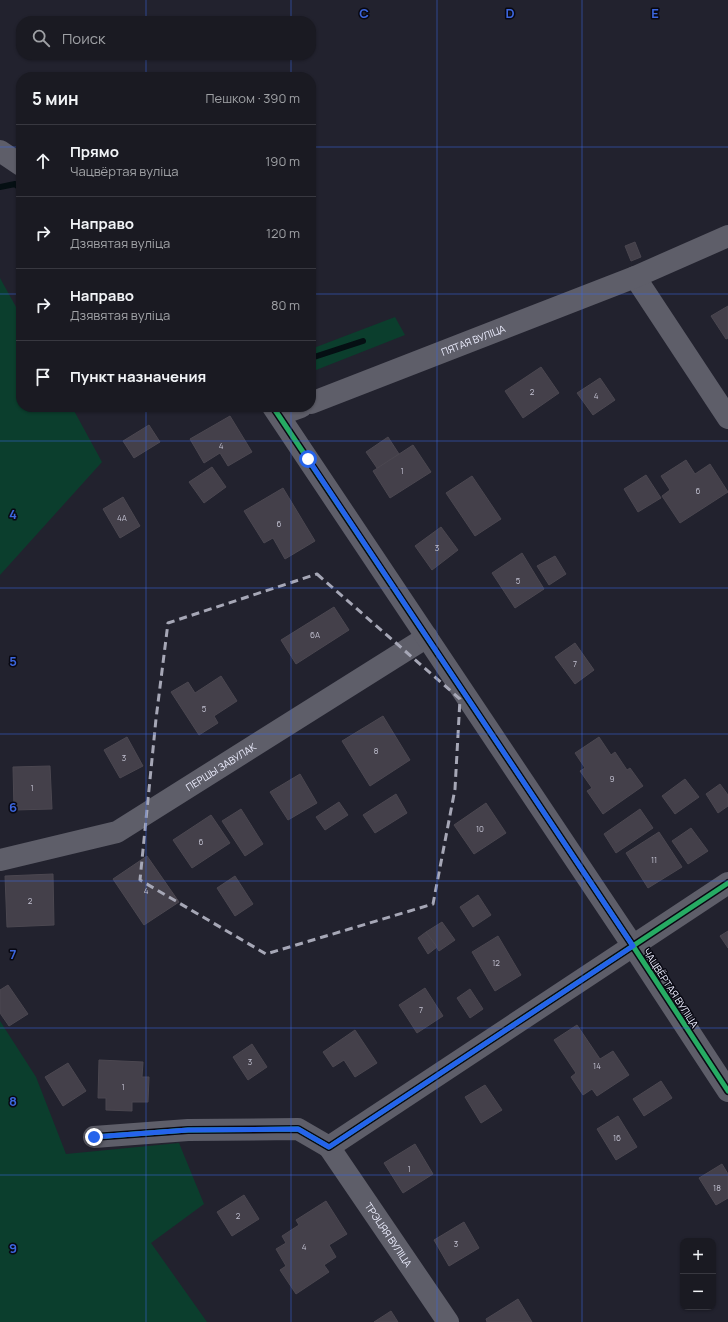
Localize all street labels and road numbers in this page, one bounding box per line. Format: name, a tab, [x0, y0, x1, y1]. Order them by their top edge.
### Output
street label: ПЯТАЯ ВУЛІЦА	[439, 321, 508, 359]
street label: ПЕРШЫ ЗАВУЛАК	[183, 739, 259, 794]
street label: ЧАЦВЁРТАЯ ВУЛІЦА	[640, 945, 702, 1031]
street label: ТРЭЦЯЯ ВУЛІЦА	[362, 1200, 416, 1270]

